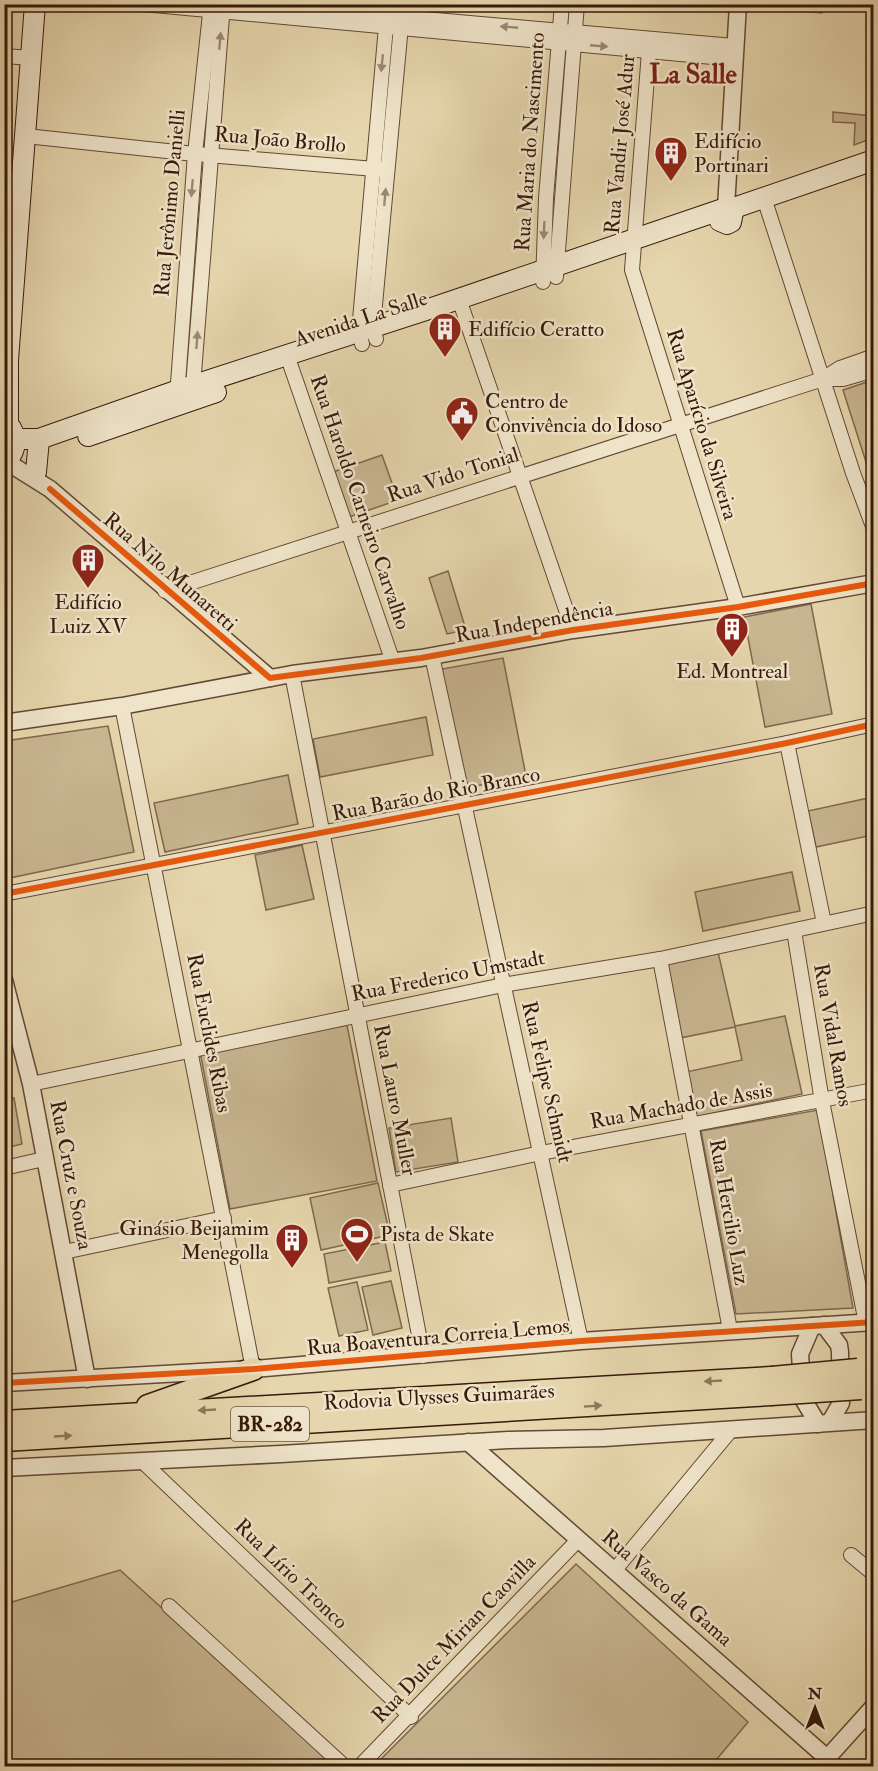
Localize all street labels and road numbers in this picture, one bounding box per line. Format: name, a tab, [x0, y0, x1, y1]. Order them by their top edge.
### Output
street label: Rua Maria do Nascimento	[509, 32, 551, 252]
street label: Rua Vandir José Adur	[599, 53, 641, 235]
street label: Rua Jerônimo Danielli	[148, 108, 192, 298]
street label: Rua João Brollo	[213, 121, 347, 159]
street label: Avenida La Salle	[290, 285, 431, 354]
street label: Rua Aparício da Silveira	[660, 325, 744, 523]
street label: Rua Haroldo Carneiro Carvalho	[304, 371, 416, 633]
street label: Rua Vido Tonial	[384, 441, 523, 509]
street label: Rua Nilo Munaretti	[97, 506, 243, 638]
street label: Rua Independência	[453, 595, 615, 649]
street label: Rua Barão do Rio Branco	[330, 761, 542, 827]
street label: Rua Frederico Umstadt	[349, 944, 547, 1008]
street label: Rua Euclides Ribas	[180, 951, 238, 1115]
street label: Rua Vidal Ramos	[807, 961, 859, 1109]
street label: Rua Felipe Schmidt	[515, 999, 579, 1166]
street label: Rua Lauro Muller	[367, 1022, 423, 1178]
street label: Rua Machado de Assis	[588, 1077, 774, 1135]
street label: Rua Cruz e Souza	[43, 1098, 99, 1252]
street label: Rua Hercilio Luz	[703, 1137, 755, 1287]
street label: Rua Boaventura Correia Lemos	[305, 1312, 571, 1362]
street label: Rodovia Ulysses Guimarães	[323, 1377, 555, 1417]
road number: BR-282	[231, 1407, 309, 1441]
street label: Rua Lírio Tronco	[228, 1513, 354, 1635]
street label: Rua Vasco da Gama	[596, 1524, 738, 1653]
street label: Rua Dulce Mirian Caovilla	[366, 1549, 542, 1729]

